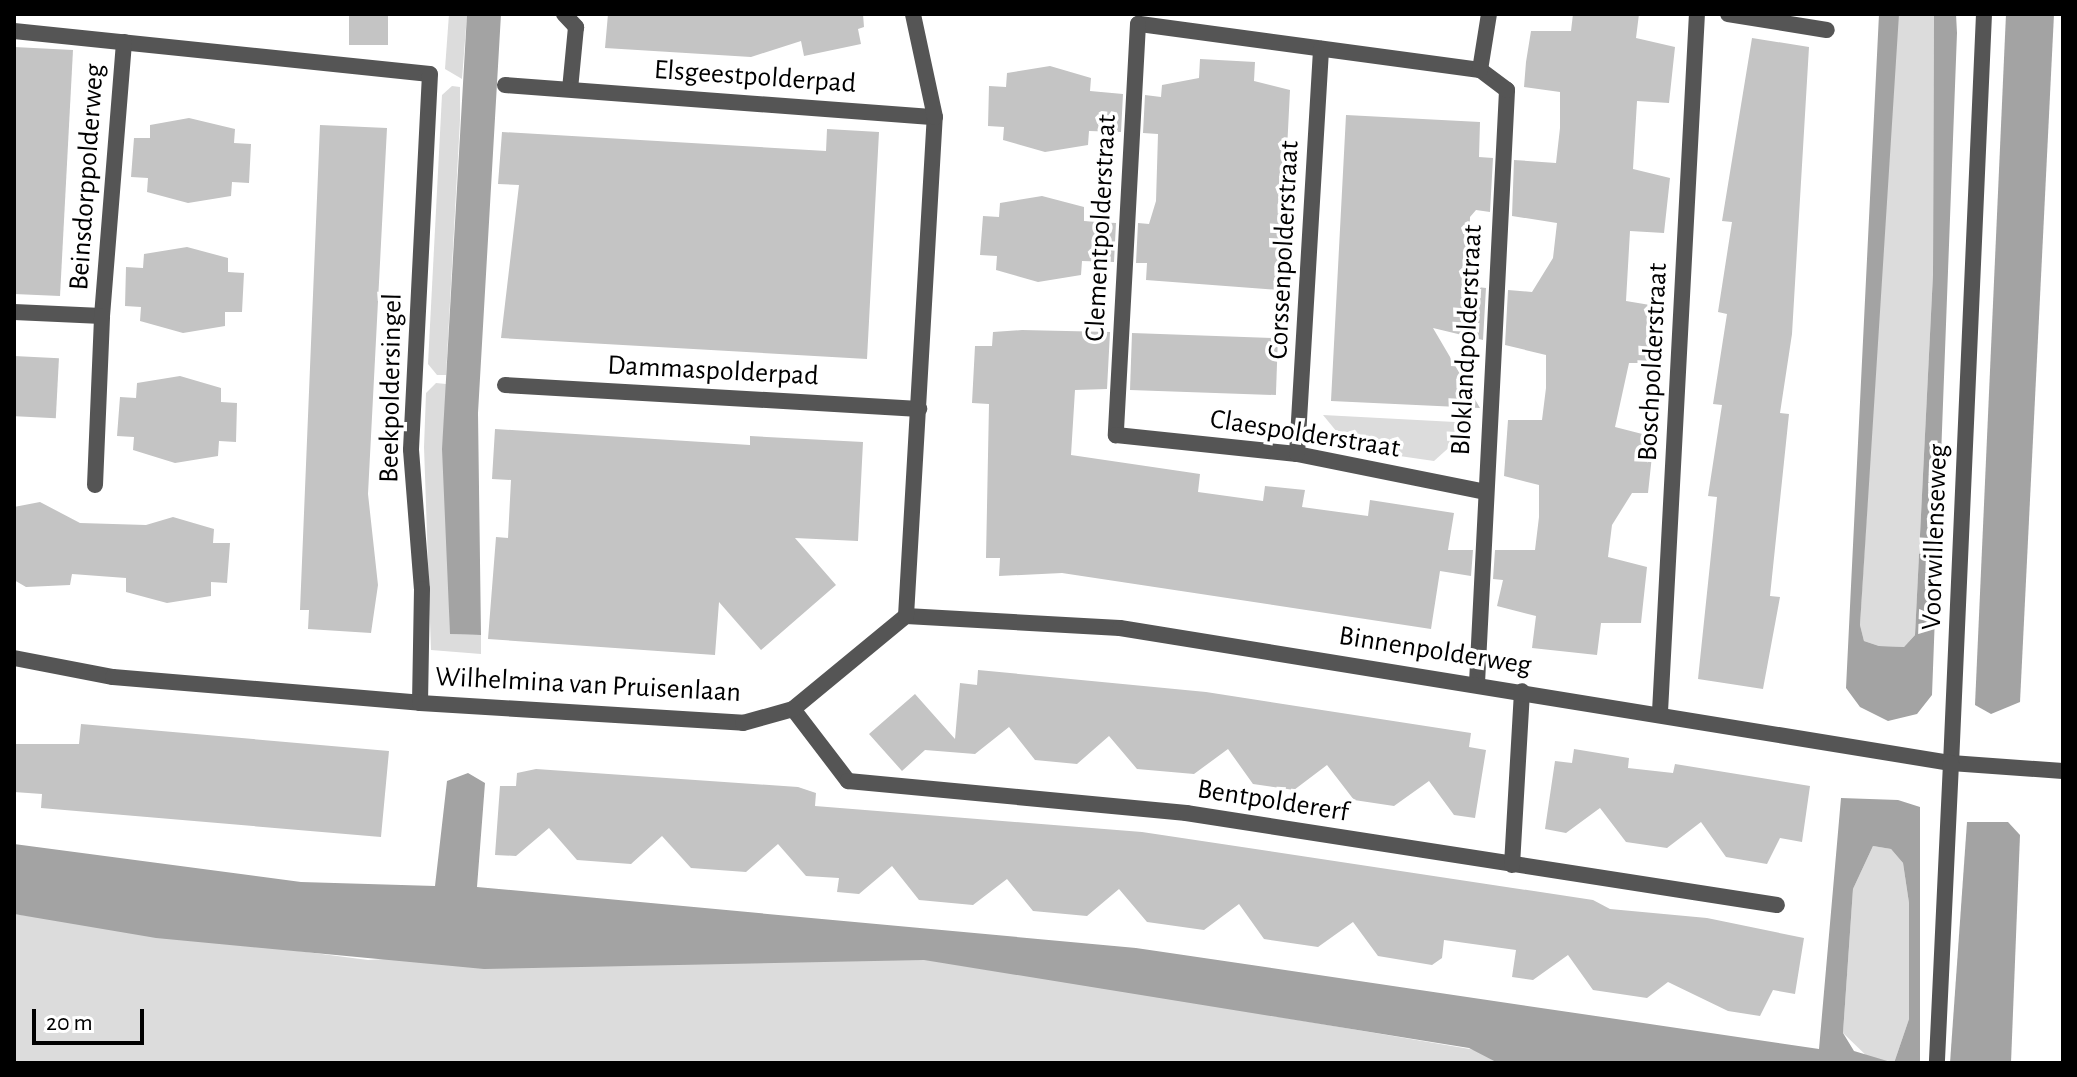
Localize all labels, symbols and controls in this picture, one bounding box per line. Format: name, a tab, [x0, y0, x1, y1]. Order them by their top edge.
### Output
street label: Elsgeestpolderpad	[653, 53, 857, 101]
street label: Beinsdorppolderweg	[62, 63, 112, 291]
street label: Clementpolderstraat	[1078, 114, 1124, 342]
street label: Corssenpolderstraat	[1261, 140, 1307, 360]
street label: Bloklandpolderstraat	[1444, 224, 1490, 456]
street label: Boschpolderstraat	[1631, 262, 1675, 462]
street label: Beekpoldersingel	[373, 293, 409, 483]
street label: Dammaspolderpad	[606, 349, 820, 393]
street label: Claespolderstraat	[1208, 402, 1402, 466]
street label: Voorwillenseweg	[1915, 443, 1955, 631]
street label: Binnenpolderweg	[1336, 619, 1534, 683]
street label: Wilhelmina van Pruisenlaan	[434, 660, 742, 710]
street label: Bentpoldererf	[1195, 772, 1351, 830]
scale bar	[36, 993, 148, 1043]
text: 20 m	[46, 1011, 93, 1035]

